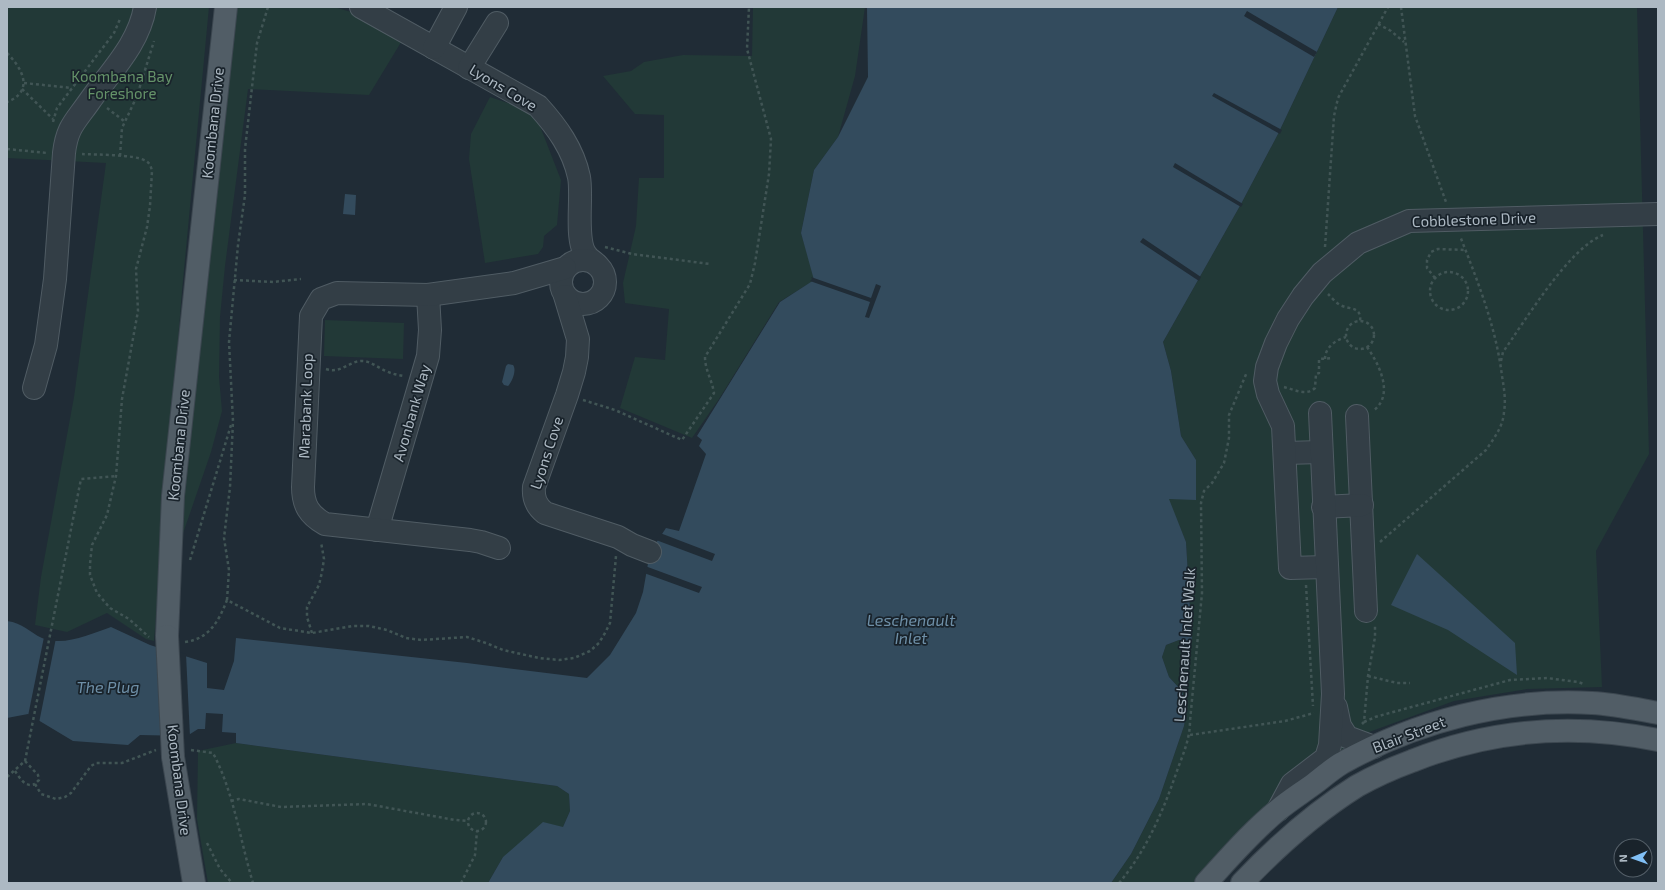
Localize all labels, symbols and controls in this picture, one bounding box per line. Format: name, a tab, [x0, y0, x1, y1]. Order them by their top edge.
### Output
street label: Lyons Cove	[466, 60, 541, 114]
street label: Koombana Drive	[197, 66, 227, 179]
park label: Koombana Bay Foreshore	[71, 67, 173, 102]
street label: Cobblestone Drive	[1412, 208, 1536, 230]
street label: Marabank Loop	[294, 353, 316, 459]
street label: Avonbank Way	[389, 362, 434, 464]
street label: Koombana Drive	[163, 388, 193, 501]
street label: Lyons Cove	[526, 414, 566, 491]
street label: Leschenault Inlet Walk	[1170, 567, 1198, 723]
water label: Leschenault Inlet	[867, 610, 956, 647]
water label: The Plug	[77, 677, 139, 696]
street label: Blair Street	[1370, 712, 1448, 756]
street label: Koombana Drive	[164, 723, 196, 836]
north arrow	[1613, 838, 1653, 878]
text: N	[1616, 854, 1629, 863]

